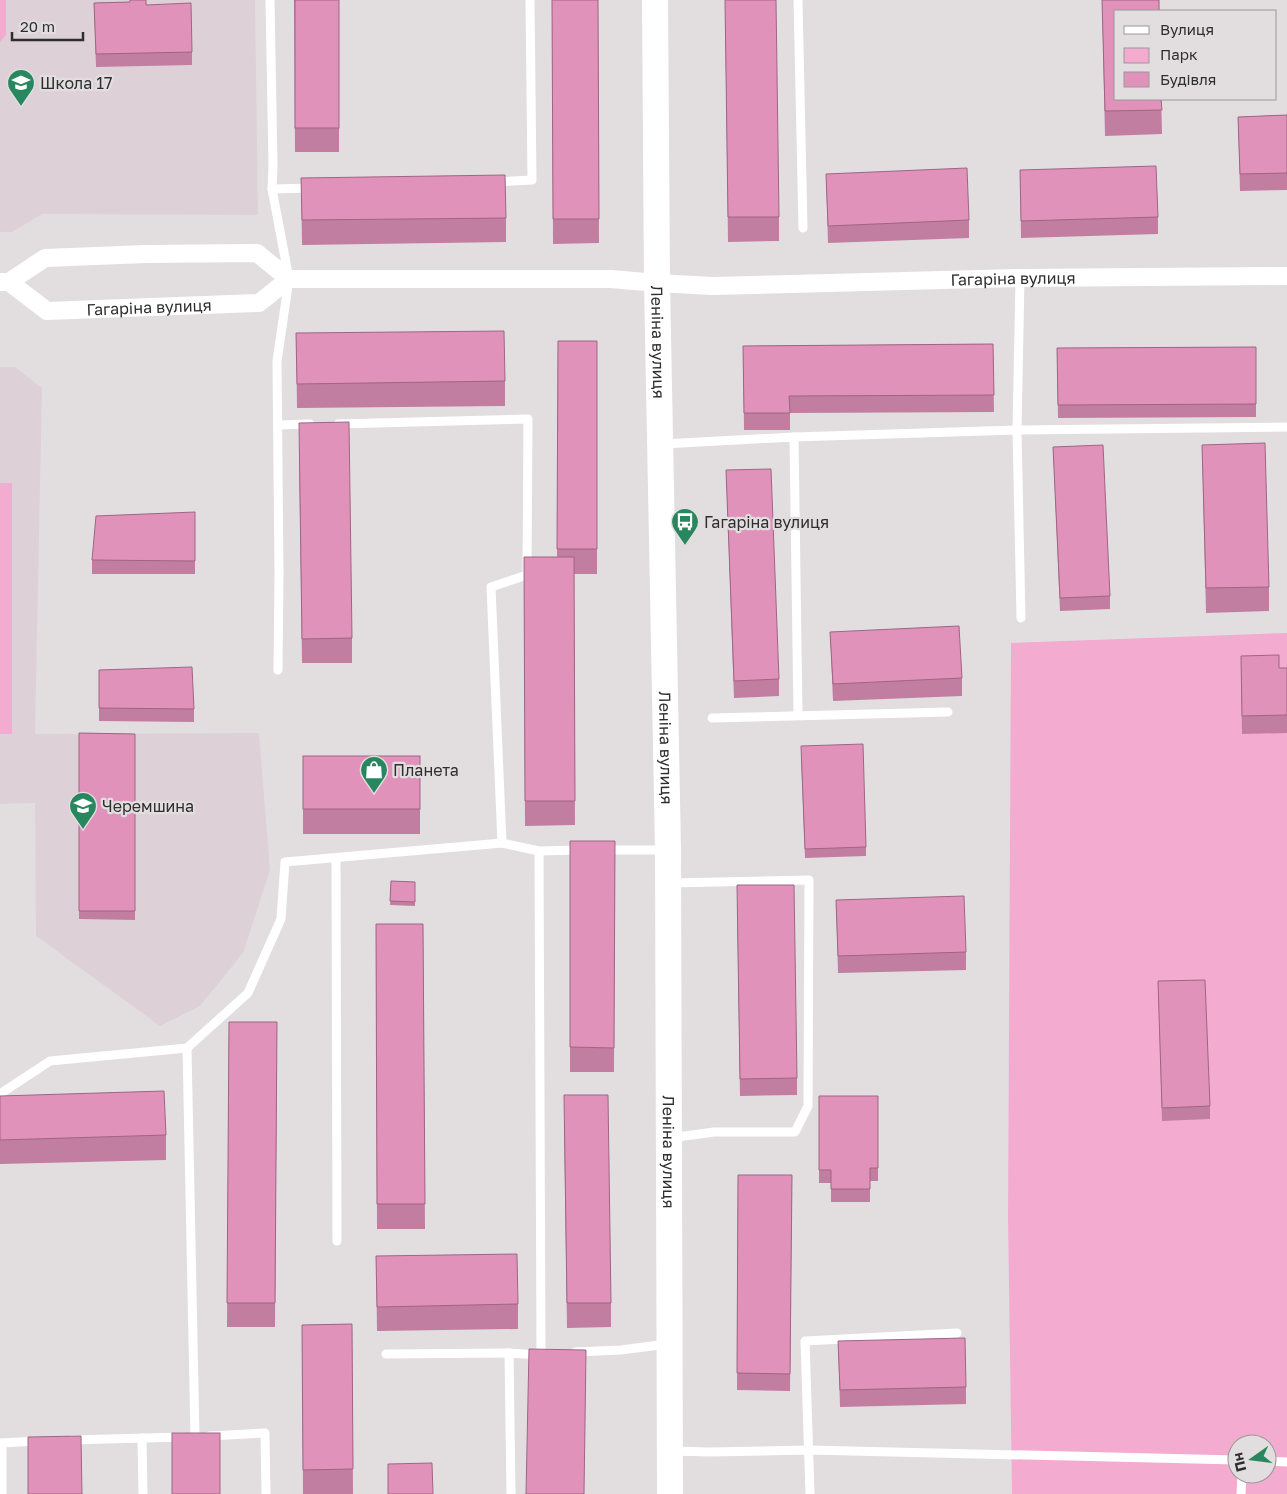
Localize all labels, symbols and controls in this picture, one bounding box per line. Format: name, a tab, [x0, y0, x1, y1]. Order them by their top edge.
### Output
scale bar	[12, 10, 84, 42]
legend	[1114, 10, 1277, 100]
text: 20 m	[20, 17, 55, 35]
text: Вулиця	[1160, 20, 1214, 38]
text: Парк	[1160, 45, 1198, 63]
school or university icon: Школа 17	[6, 68, 36, 107]
text: Будівля	[1160, 70, 1216, 88]
place label: Школа 17	[40, 73, 112, 93]
street label: Гагаріна вулиця	[950, 268, 1076, 290]
street label: Леніна вулиця	[647, 285, 669, 399]
street label: Гагаріна вулиця	[86, 295, 212, 320]
bus stop icon: Гагаріна вулиця	[670, 507, 700, 546]
place label: Гагаріна вулиця	[704, 512, 829, 532]
street label: Леніна вулиця	[655, 691, 677, 805]
shop icon: Планета	[359, 755, 389, 794]
place label: Планета	[393, 760, 459, 780]
school or university icon: Черемшина	[68, 791, 98, 830]
place label: Черемшина	[102, 796, 194, 816]
street label: Леніна вулиця	[659, 1095, 679, 1209]
north arrow	[1227, 1434, 1277, 1484]
text: Пн	[1228, 1451, 1249, 1474]

